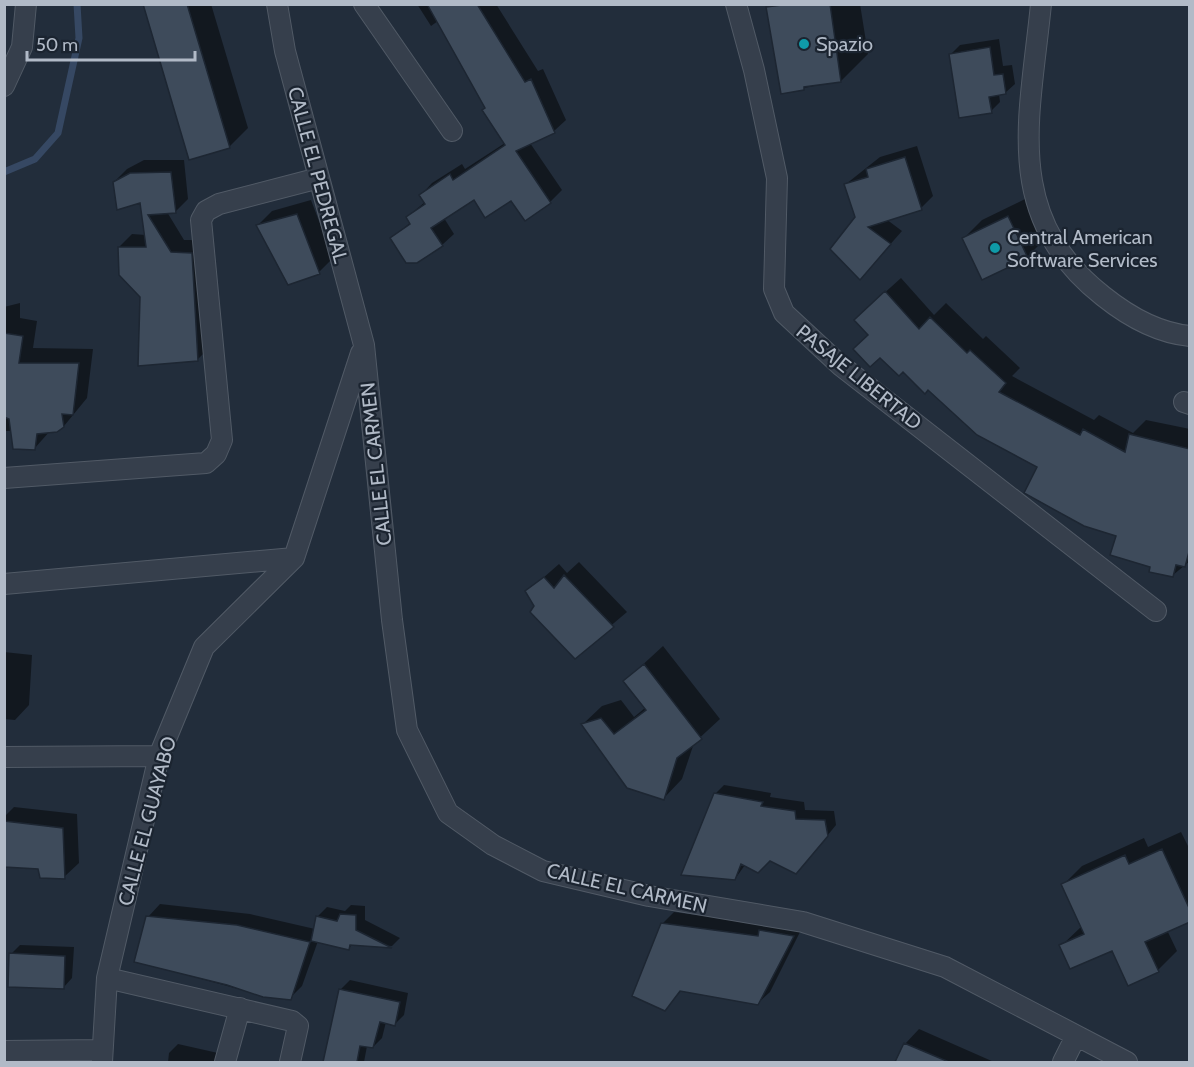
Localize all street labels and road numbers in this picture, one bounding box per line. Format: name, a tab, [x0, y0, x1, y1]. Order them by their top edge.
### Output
street label: CALLE EL PEDREGAL	[283, 84, 353, 266]
street label: PASAJE LIBERTAD	[792, 319, 926, 435]
street label: CALLE EL CARMEN	[356, 381, 396, 547]
street label: CALLE EL GUAYABO	[113, 734, 181, 908]
street label: CALLE EL CARMEN	[544, 858, 710, 918]

